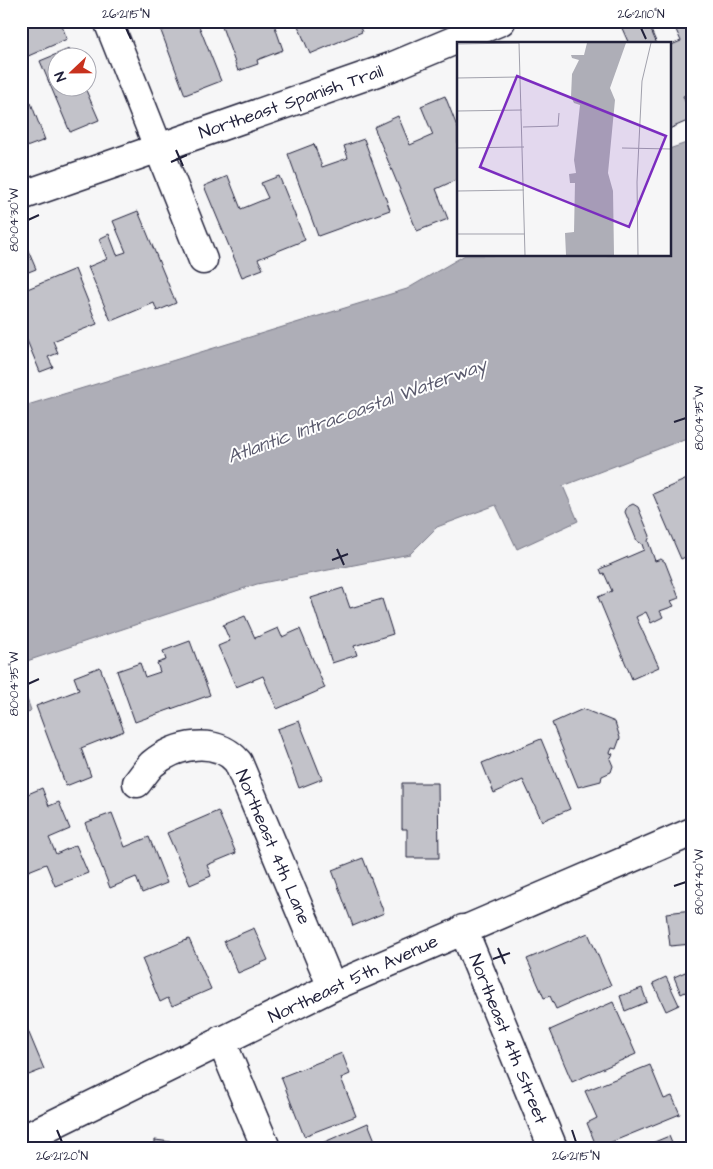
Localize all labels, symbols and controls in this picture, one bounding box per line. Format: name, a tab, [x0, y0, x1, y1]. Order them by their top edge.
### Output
text: 26°21'15"N	[102, 6, 150, 23]
text: 26°21'10"N	[618, 6, 665, 23]
inset map	[457, 42, 670, 256]
north arrow	[48, 48, 98, 98]
street label: Northeast Spanish Trail	[195, 59, 387, 145]
text: N	[50, 68, 72, 84]
text: 80°04'30"W	[6, 188, 23, 252]
water label: Atlantic Intracoastal Waterway	[224, 351, 493, 470]
text: 80°04'35"W	[691, 385, 708, 450]
text: 80°04'35"W	[6, 651, 23, 716]
street label: Northeast 4th Lane	[229, 766, 317, 928]
text: 80°04'40"W	[691, 849, 708, 915]
street label: Northeast 5th Avenue	[264, 929, 442, 1029]
street label: Northeast 4th Street	[462, 950, 554, 1128]
text: 26°21'20"N	[36, 1148, 89, 1165]
text: 26°21'15"N	[552, 1148, 600, 1165]

